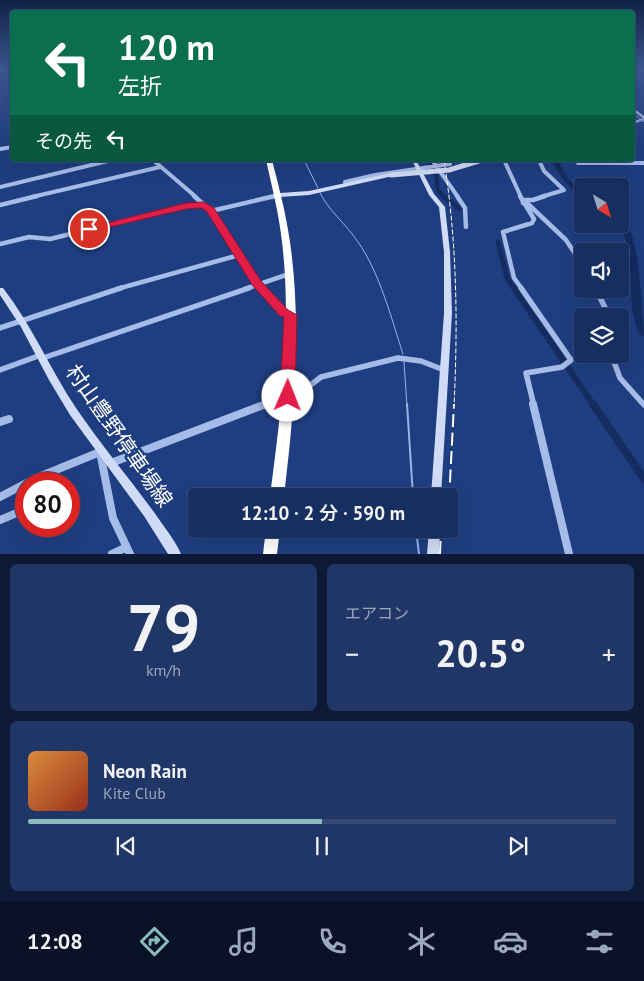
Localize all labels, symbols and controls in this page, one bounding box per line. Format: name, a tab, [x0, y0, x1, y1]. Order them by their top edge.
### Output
text: 120 m	[118, 24, 215, 70]
icon: left	[35, 30, 100, 95]
text: 左折	[118, 72, 162, 100]
icon: left	[102, 125, 130, 153]
text: その先	[35, 129, 92, 153]
north arrow	[574, 178, 629, 232]
map controls	[574, 178, 629, 363]
pin	[68, 208, 110, 250]
icon: arrive	[75, 215, 103, 243]
button: sound	[574, 243, 629, 298]
button: layers	[574, 308, 629, 363]
street label: 村山豊野停車場線	[60, 359, 179, 512]
position arrow	[261, 369, 313, 421]
speed limit sign: 80	[15, 472, 80, 537]
text: 12:10 · 2 分 · 590 m	[241, 501, 405, 525]
text: 79	[127, 585, 200, 669]
text: エアコン	[345, 603, 409, 623]
text: 20.5°	[435, 628, 526, 677]
text: −	[345, 635, 359, 672]
text: +	[602, 635, 616, 672]
text: km/h	[146, 660, 181, 680]
text: Neon Rain	[103, 759, 187, 783]
text: Kite Club	[103, 783, 166, 803]
icon: previous	[112, 832, 140, 860]
icon: pause	[308, 832, 336, 860]
icon: next	[504, 832, 532, 860]
icon: directions	[137, 924, 172, 959]
icon: music	[226, 924, 261, 959]
icon: phone	[315, 924, 350, 959]
icon: climate	[404, 924, 439, 959]
icon: car	[493, 924, 528, 959]
icon: filters	[582, 924, 617, 959]
text: 12:08	[27, 927, 83, 955]

